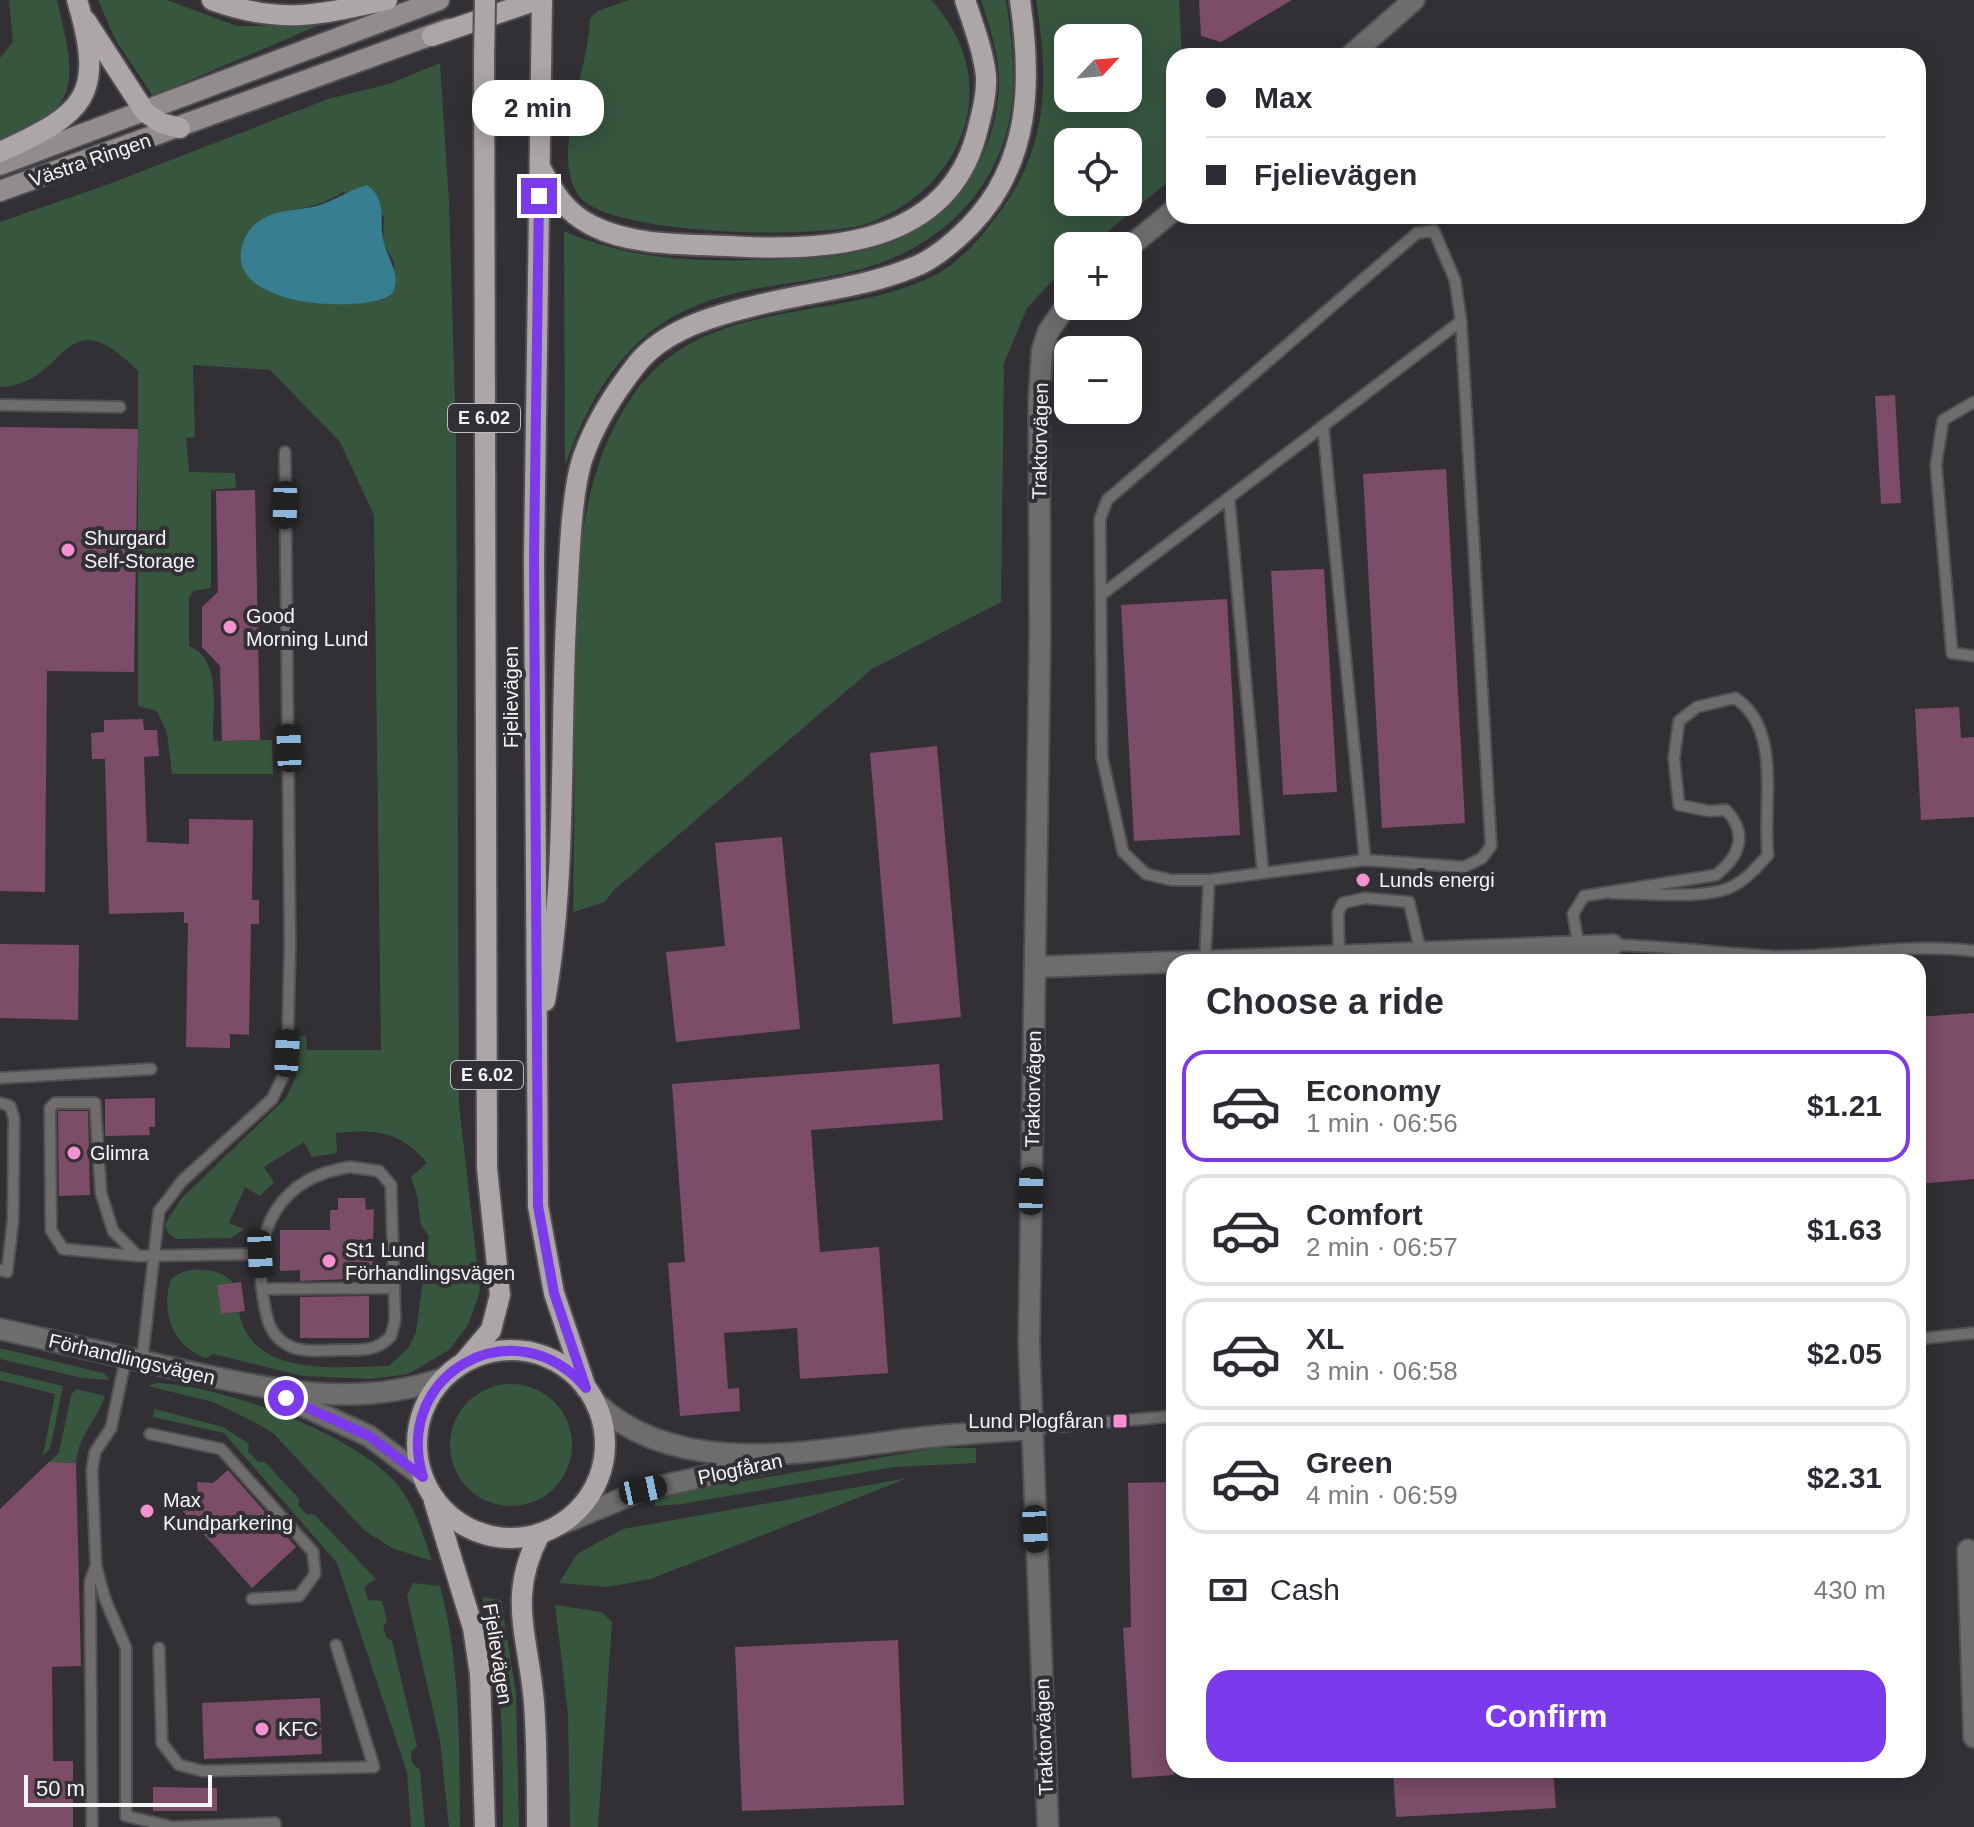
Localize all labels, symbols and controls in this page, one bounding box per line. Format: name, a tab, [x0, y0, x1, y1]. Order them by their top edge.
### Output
north arrow	[1054, 24, 1142, 112]
map controls	[1054, 24, 1142, 424]
callout: 2 min	[473, 80, 605, 136]
text: Max	[1254, 81, 1312, 114]
text: 2 min	[504, 93, 572, 123]
button: locate	[1054, 128, 1142, 216]
street label: Västra Ringen	[26, 129, 154, 191]
text: Fjelievägen	[1254, 158, 1417, 191]
route end	[521, 178, 557, 214]
button: +	[1054, 232, 1142, 320]
button: −	[1054, 336, 1142, 424]
street label: Traktorvägen	[1028, 382, 1052, 500]
road number: E 6.02	[448, 404, 520, 432]
car	[273, 481, 297, 529]
place label: Shurgard Self-Storage	[84, 527, 195, 572]
marker: Shurgard Self-Storage	[59, 541, 77, 559]
place label: Good Morning Lund	[246, 605, 368, 650]
marker: Good Morning Lund	[221, 618, 239, 636]
street label: Fjelievägen	[500, 646, 522, 748]
car	[276, 724, 302, 772]
place label: Lunds energi	[1379, 869, 1495, 891]
marker: Lunds energi	[1354, 871, 1372, 889]
text: Choose a ride	[1206, 981, 1444, 1022]
car	[274, 1028, 300, 1078]
street label: Traktorvägen	[1021, 1030, 1045, 1148]
road number: E 6.02	[451, 1061, 523, 1089]
icon: car	[1210, 1070, 1282, 1142]
text: Economy	[1306, 1074, 1441, 1107]
text: $1.21	[1807, 1089, 1882, 1122]
text: 1 min · 06:56	[1306, 1108, 1458, 1138]
place label: Glimra	[90, 1142, 150, 1164]
marker: Glimra	[65, 1144, 83, 1162]
car	[1019, 1167, 1043, 1215]
icon: car	[1210, 1194, 1282, 1266]
text: Comfort	[1306, 1198, 1423, 1231]
text: $1.63	[1807, 1213, 1882, 1246]
car	[247, 1229, 273, 1279]
text: 2 min · 06:57	[1306, 1232, 1458, 1262]
place label: St1 Lund Förhandlingsvägen	[345, 1239, 515, 1284]
marker: St1 Lund Förhandlingsvägen	[320, 1252, 338, 1270]
icon: car	[1210, 1318, 1282, 1390]
text: XL	[1306, 1322, 1344, 1355]
street label: Förhandlingsvägen	[47, 1329, 217, 1389]
text: $2.05	[1807, 1337, 1882, 1370]
text: 3 min · 06:58	[1306, 1356, 1458, 1386]
route start	[268, 1380, 304, 1416]
place label: Lund Plogfåran	[968, 1410, 1104, 1432]
marker: Lund Plogfåran	[1111, 1412, 1129, 1430]
icon: car	[1210, 1442, 1282, 1514]
text: Green	[1306, 1446, 1393, 1479]
street label: Plogfåran	[696, 1449, 784, 1489]
text: $2.31	[1807, 1461, 1882, 1494]
car	[617, 1473, 669, 1507]
text: 4 min · 06:59	[1306, 1480, 1458, 1510]
place label: Max Kundparkering	[163, 1489, 293, 1534]
marker: Max Kundparkering	[138, 1502, 156, 1520]
car	[1022, 1504, 1048, 1554]
icon: cash	[1206, 1568, 1250, 1612]
text: Cash	[1270, 1573, 1340, 1606]
text: 430 m	[1814, 1575, 1886, 1605]
street label: Fjelievägen	[479, 1602, 517, 1706]
button: Confirm	[1206, 1670, 1886, 1762]
street label: Traktorvägen	[1031, 1678, 1057, 1796]
place label: KFC	[278, 1718, 318, 1740]
marker: KFC	[253, 1720, 271, 1738]
scale bar	[24, 1771, 212, 1807]
text: 50 m	[36, 1776, 85, 1801]

